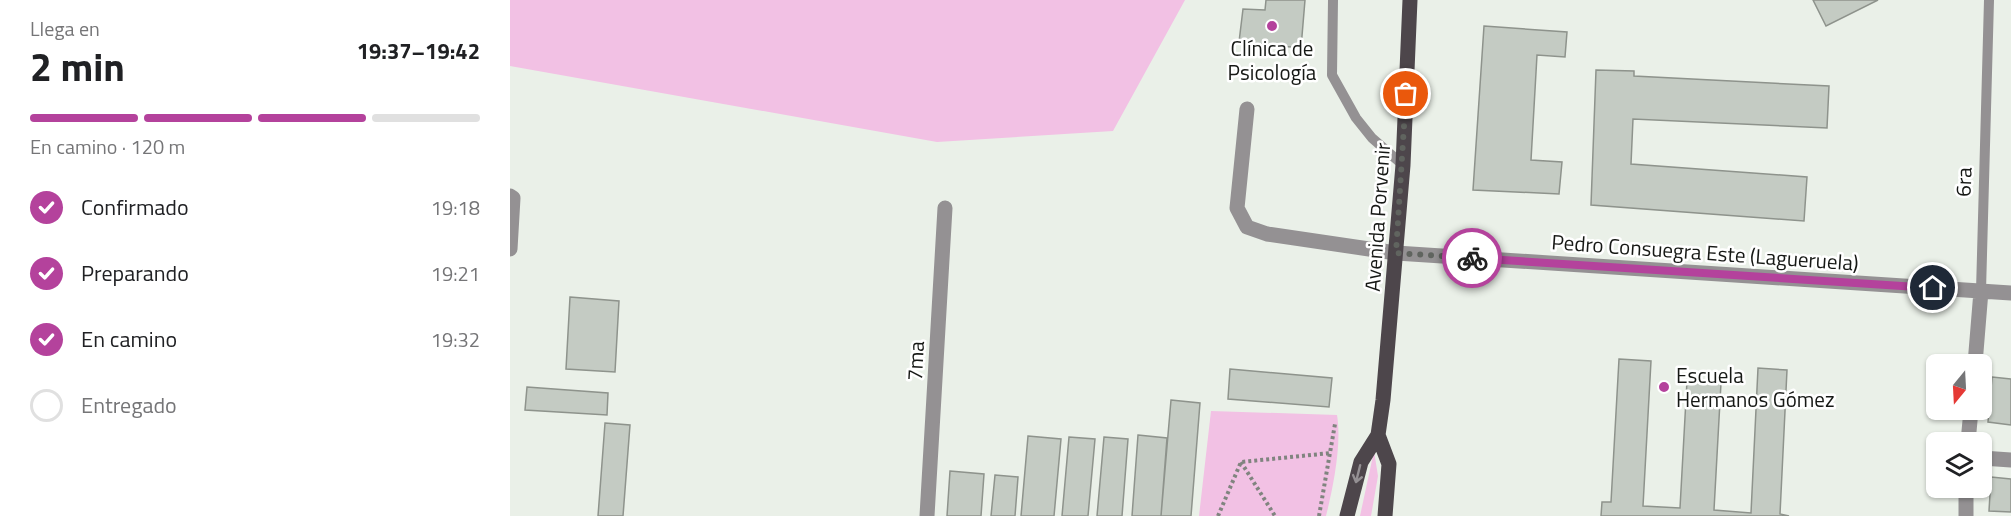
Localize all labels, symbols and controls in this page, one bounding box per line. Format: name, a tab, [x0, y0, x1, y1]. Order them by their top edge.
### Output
text: Llega en	[30, 13, 100, 44]
marker: Clínica de Psicología	[1265, 19, 1279, 33]
place label: Clínica de Psicología	[1228, 32, 1317, 88]
text: 19:37–19:42	[357, 34, 480, 68]
text: 2 min	[30, 37, 125, 96]
pin	[1380, 68, 1431, 119]
icon: bag	[1389, 77, 1422, 110]
text: En camino · 120 m	[30, 131, 185, 162]
street label: Avenida Porvenir	[1356, 141, 1398, 293]
street label: 6ra	[1946, 166, 1980, 197]
text: Confirmado	[81, 190, 189, 224]
icon: check	[30, 191, 63, 224]
text: 19:18	[431, 192, 480, 223]
street label: Pedro Consuegra Este (Lagueruela)	[1550, 225, 1860, 279]
courier	[1442, 228, 1502, 288]
icon: bike	[1456, 242, 1489, 275]
text: Preparando	[81, 256, 189, 290]
icon: check	[30, 257, 63, 290]
text: 19:21	[431, 258, 480, 289]
pin	[1907, 262, 1958, 313]
icon: home	[1916, 271, 1949, 304]
text: En camino	[81, 322, 177, 356]
icon: check	[30, 323, 63, 356]
text: 19:32	[431, 324, 480, 355]
street label: 7ma	[898, 340, 932, 382]
north arrow	[1926, 354, 1992, 420]
map controls	[1926, 354, 1992, 498]
place label: Escuela Hermanos Gómez	[1676, 359, 1835, 415]
marker: Escuela Hermanos Gómez	[1657, 380, 1671, 394]
text: Entregado	[81, 388, 177, 422]
button: layers	[1926, 432, 1992, 498]
one-way arrow	[1351, 464, 1363, 483]

